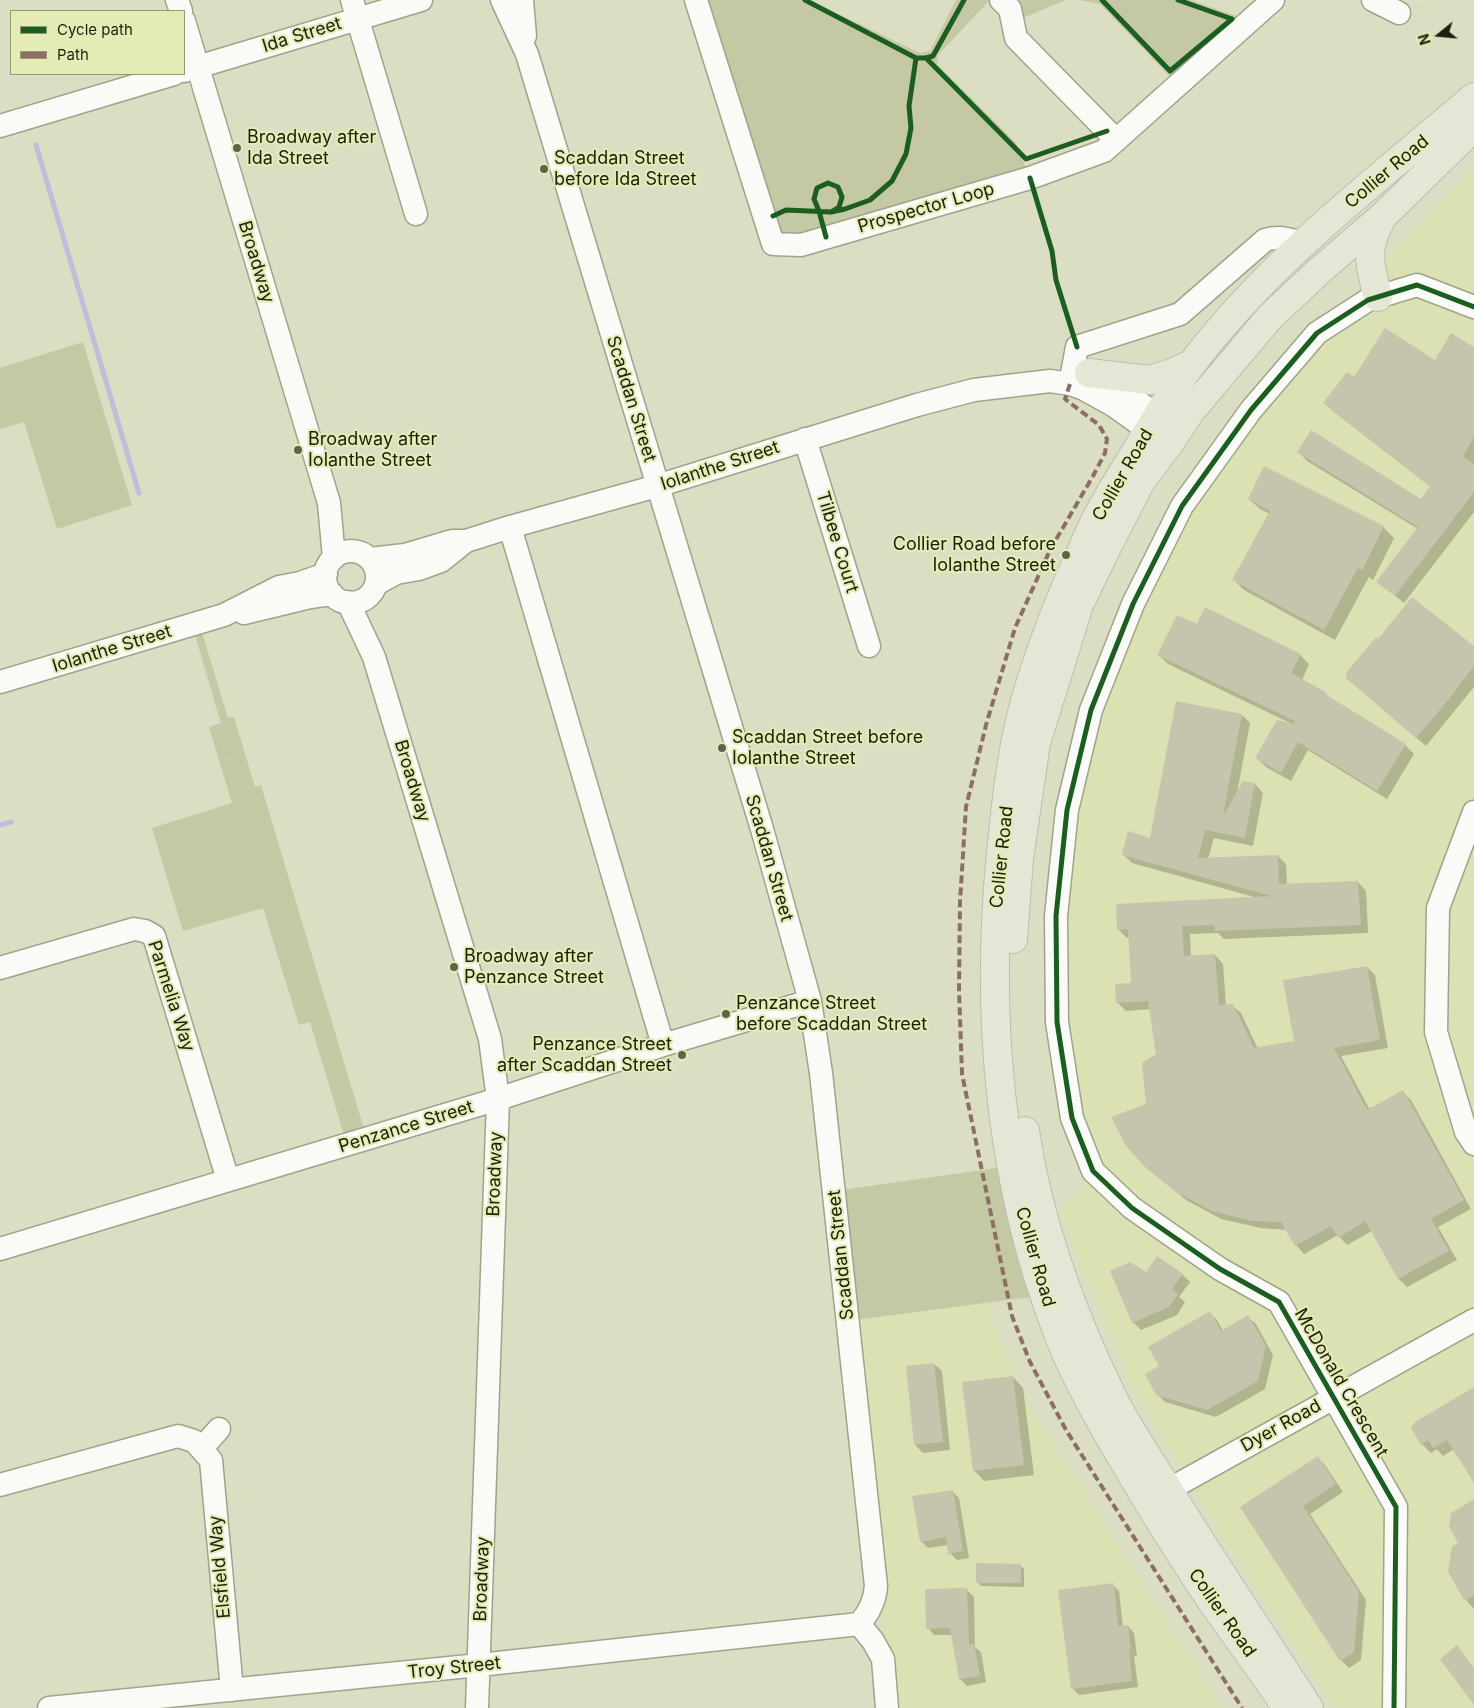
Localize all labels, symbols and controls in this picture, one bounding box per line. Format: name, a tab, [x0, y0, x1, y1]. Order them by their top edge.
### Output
legend	[10, 10, 185, 75]
north arrow	[1414, 10, 1464, 60]
street label: Ida Street	[260, 13, 344, 57]
text: Cycle path	[57, 20, 133, 39]
text: N	[1414, 32, 1434, 47]
text: Path	[57, 45, 89, 64]
place label: Broadway after Ida Street	[247, 127, 376, 170]
street label: Collier Road	[1341, 131, 1433, 213]
marker: Broadway after Ida Street	[231, 142, 243, 154]
place label: Scaddan Street before Ida Street	[554, 148, 696, 190]
marker: Scaddan Street before Ida Street	[538, 163, 550, 175]
street label: Prospector Loop	[855, 178, 997, 238]
street label: Broadway	[233, 218, 279, 306]
street label: Scaddan Street	[602, 333, 660, 465]
street label: Collier Road	[1088, 425, 1158, 525]
place label: Broadway after Iolanthe Street	[308, 429, 437, 472]
street label: Iolanthe Street	[658, 437, 782, 495]
marker: Broadway after Iolanthe Street	[292, 444, 304, 456]
street label: Tilbee Court	[811, 489, 863, 595]
place label: Collier Road before Iolanthe Street	[893, 534, 1056, 576]
marker: Collier Road before Iolanthe Street	[1060, 549, 1072, 561]
street label: Iolanthe Street	[50, 621, 174, 677]
place label: Scaddan Street before Iolanthe Street	[732, 727, 923, 770]
street label: Broadway	[389, 737, 435, 825]
marker: Scaddan Street before Iolanthe Street	[716, 742, 728, 754]
street label: Scaddan Street	[741, 792, 797, 924]
street label: Collier Road	[986, 805, 1018, 909]
street label: Parmelia Way	[143, 938, 199, 1054]
place label: Broadway after Penzance Street	[464, 946, 604, 989]
marker: Broadway after Penzance Street	[448, 961, 460, 973]
place label: Penzance Street before Scaddan Street	[736, 993, 927, 1036]
marker: Penzance Street before Scaddan Street	[720, 1008, 732, 1020]
place label: Penzance Street after Scaddan Street	[497, 1034, 672, 1076]
marker: Penzance Street after Scaddan Street	[676, 1049, 688, 1061]
street label: Penzance Street	[336, 1096, 476, 1158]
street label: Broadway	[483, 1131, 507, 1217]
street label: Scaddan Street	[823, 1189, 859, 1321]
street label: Collier Road	[1010, 1205, 1060, 1309]
street label: McDonald Crescent	[1290, 1305, 1392, 1461]
street label: Dyer Road	[1237, 1395, 1325, 1457]
street label: Elsfield Way	[205, 1515, 235, 1619]
street label: Broadway	[470, 1536, 494, 1622]
street label: Collier Road	[1184, 1565, 1260, 1661]
street label: Troy Street	[406, 1652, 502, 1684]

